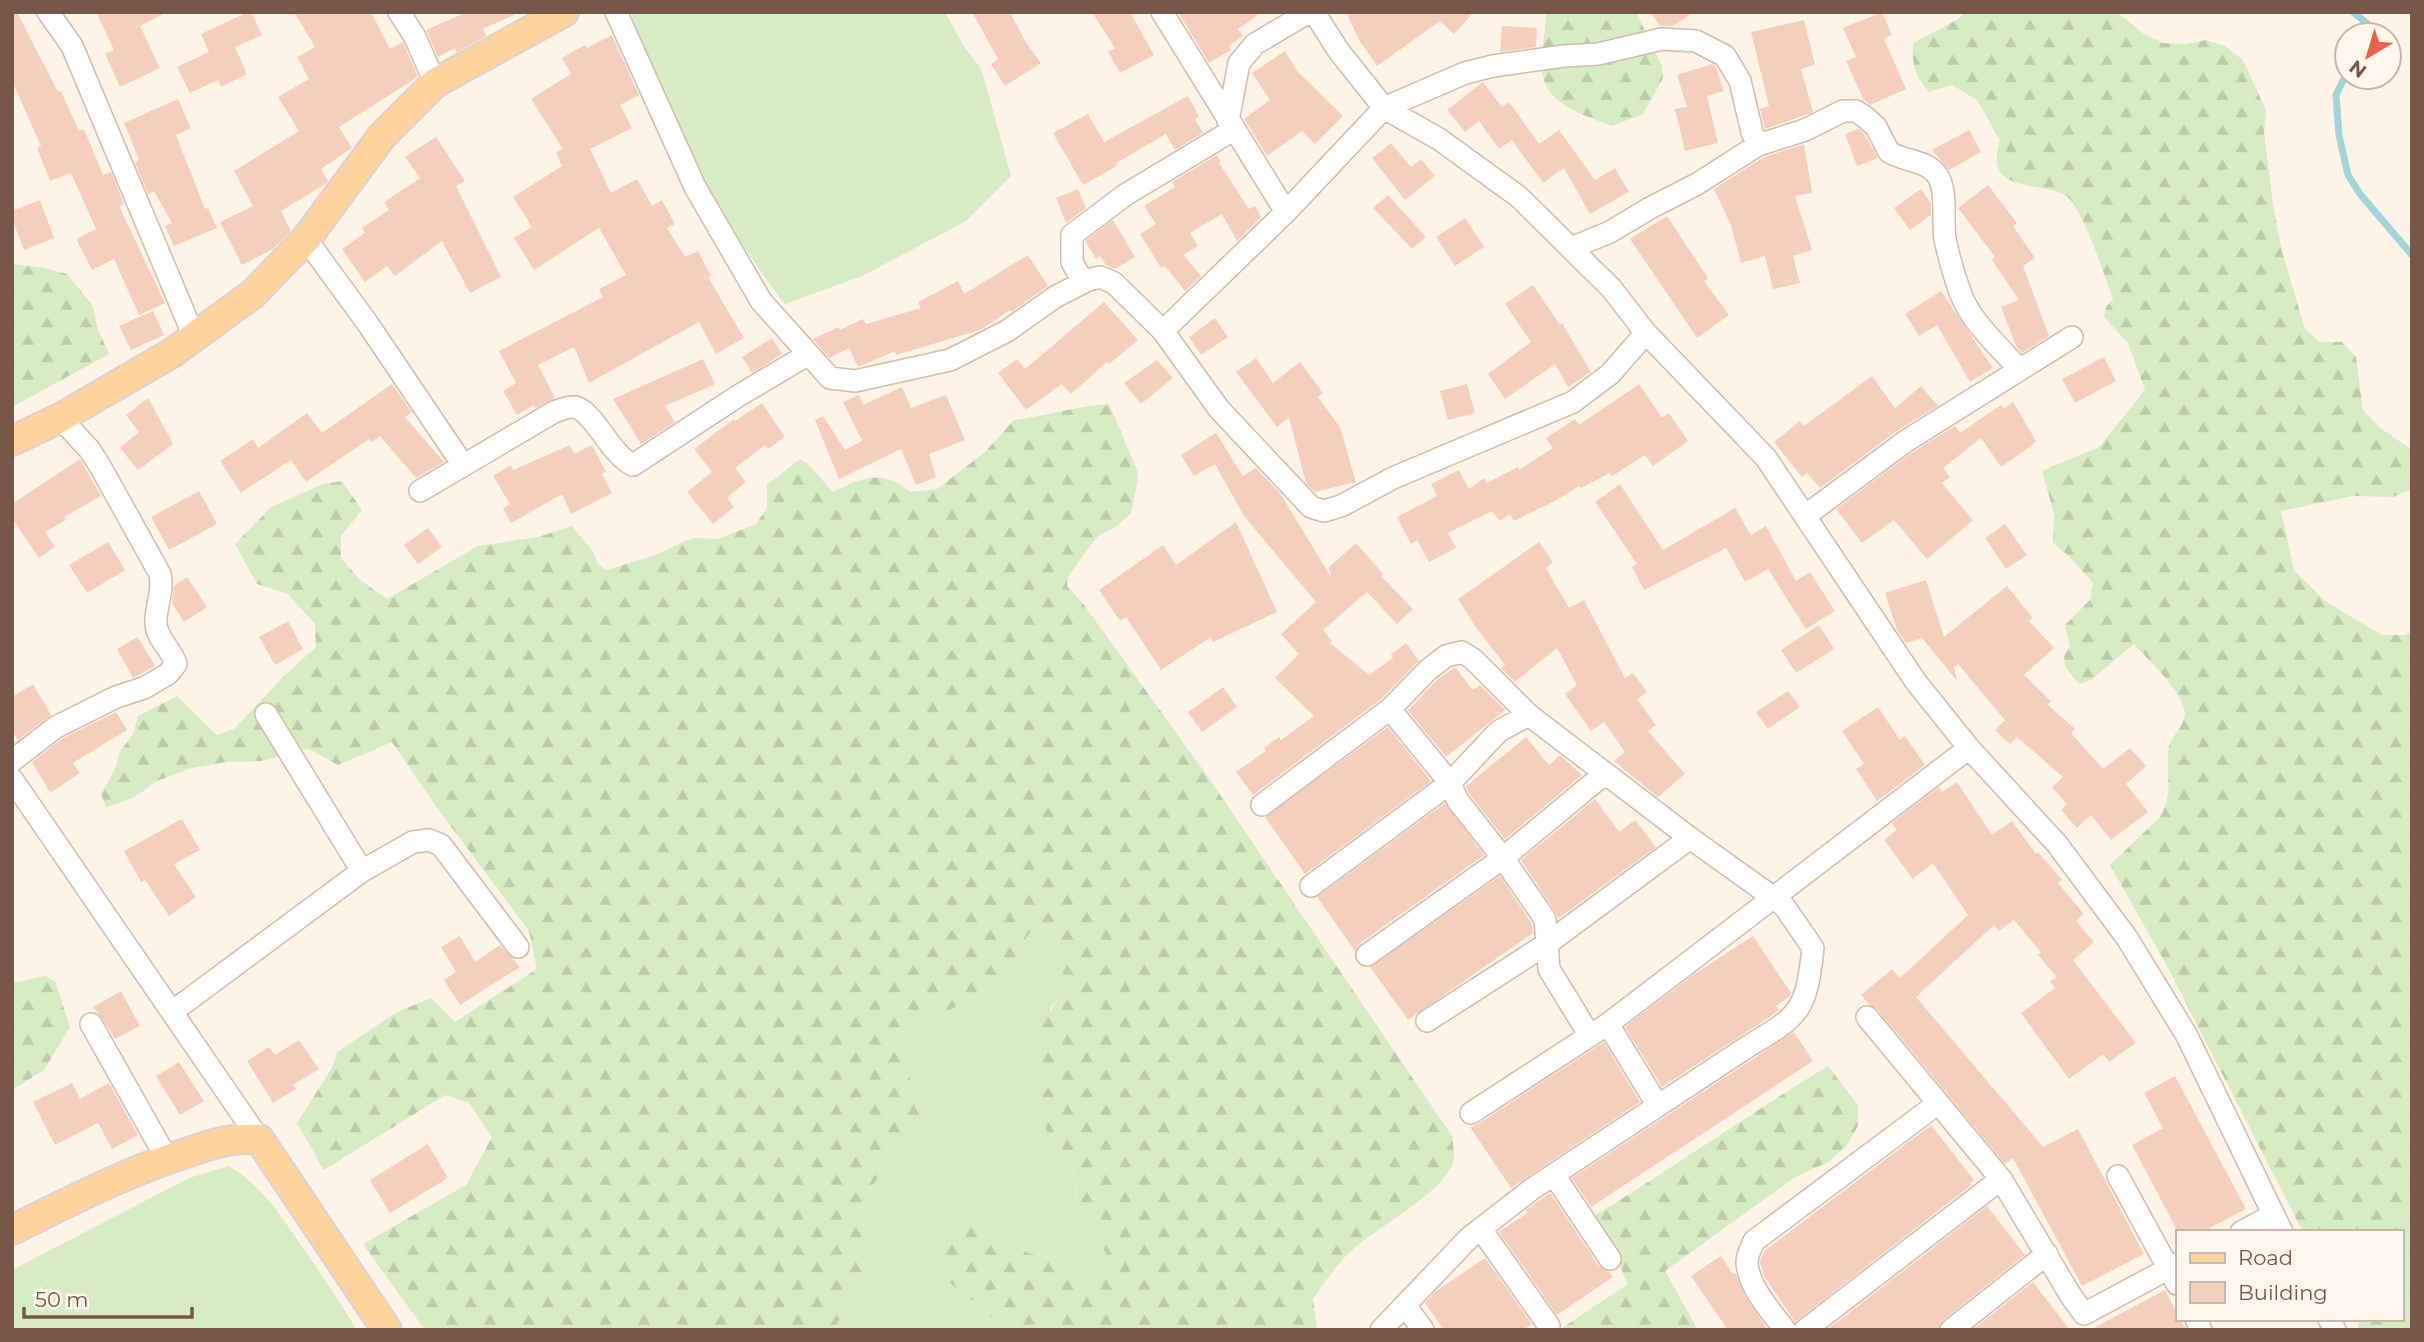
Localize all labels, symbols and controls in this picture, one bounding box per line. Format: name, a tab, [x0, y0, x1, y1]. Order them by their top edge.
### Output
north arrow	[2333, 21, 2403, 91]
text: N	[2345, 55, 2371, 83]
legend	[2176, 1230, 2403, 1321]
text: Road	[2238, 1245, 2293, 1270]
scale bar	[24, 1276, 192, 1320]
text: Building	[2238, 1280, 2328, 1305]
text: 50 m	[35, 1287, 89, 1312]

